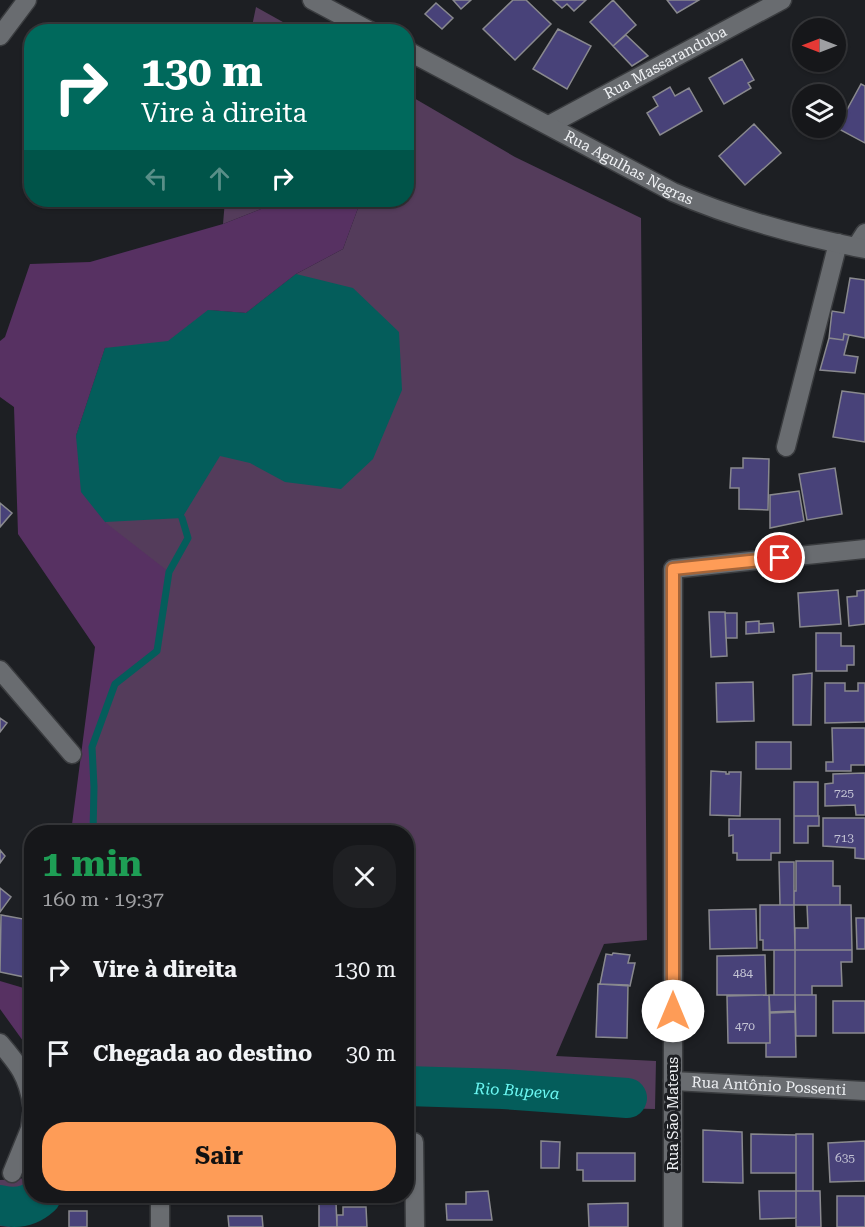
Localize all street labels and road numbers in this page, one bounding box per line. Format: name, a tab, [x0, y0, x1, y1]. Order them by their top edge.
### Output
street label: Rua Massaranduba	[601, 22, 730, 103]
street label: Rua Agulhas Negras	[561, 127, 696, 209]
street label: Rua São Mateus	[664, 1057, 682, 1171]
street label: Rua Antônio Possenti	[691, 1073, 847, 1099]

